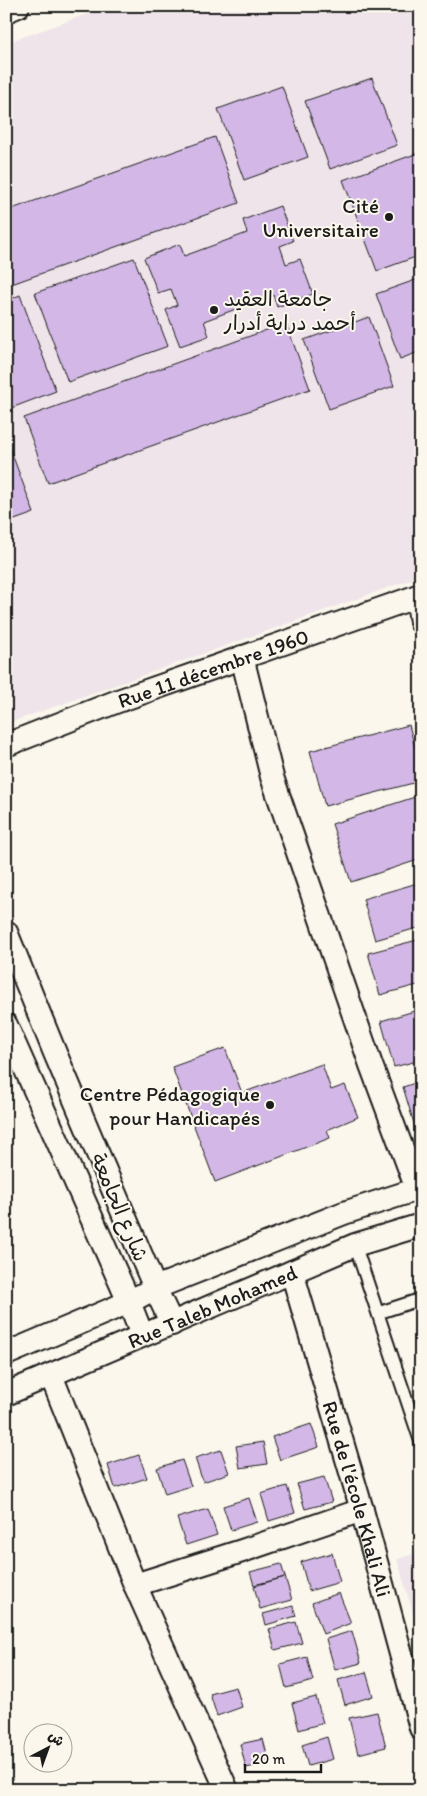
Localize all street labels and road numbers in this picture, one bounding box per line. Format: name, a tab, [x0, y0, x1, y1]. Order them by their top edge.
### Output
street label: Rue 11 décembre 1960	[114, 623, 312, 713]
street label: شارع الجامعة	[83, 1149, 154, 1266]
street label: Rue Taleb Mohamed	[124, 1259, 300, 1353]
street label: Rue de l'école Khali Ali	[318, 1398, 397, 1599]

